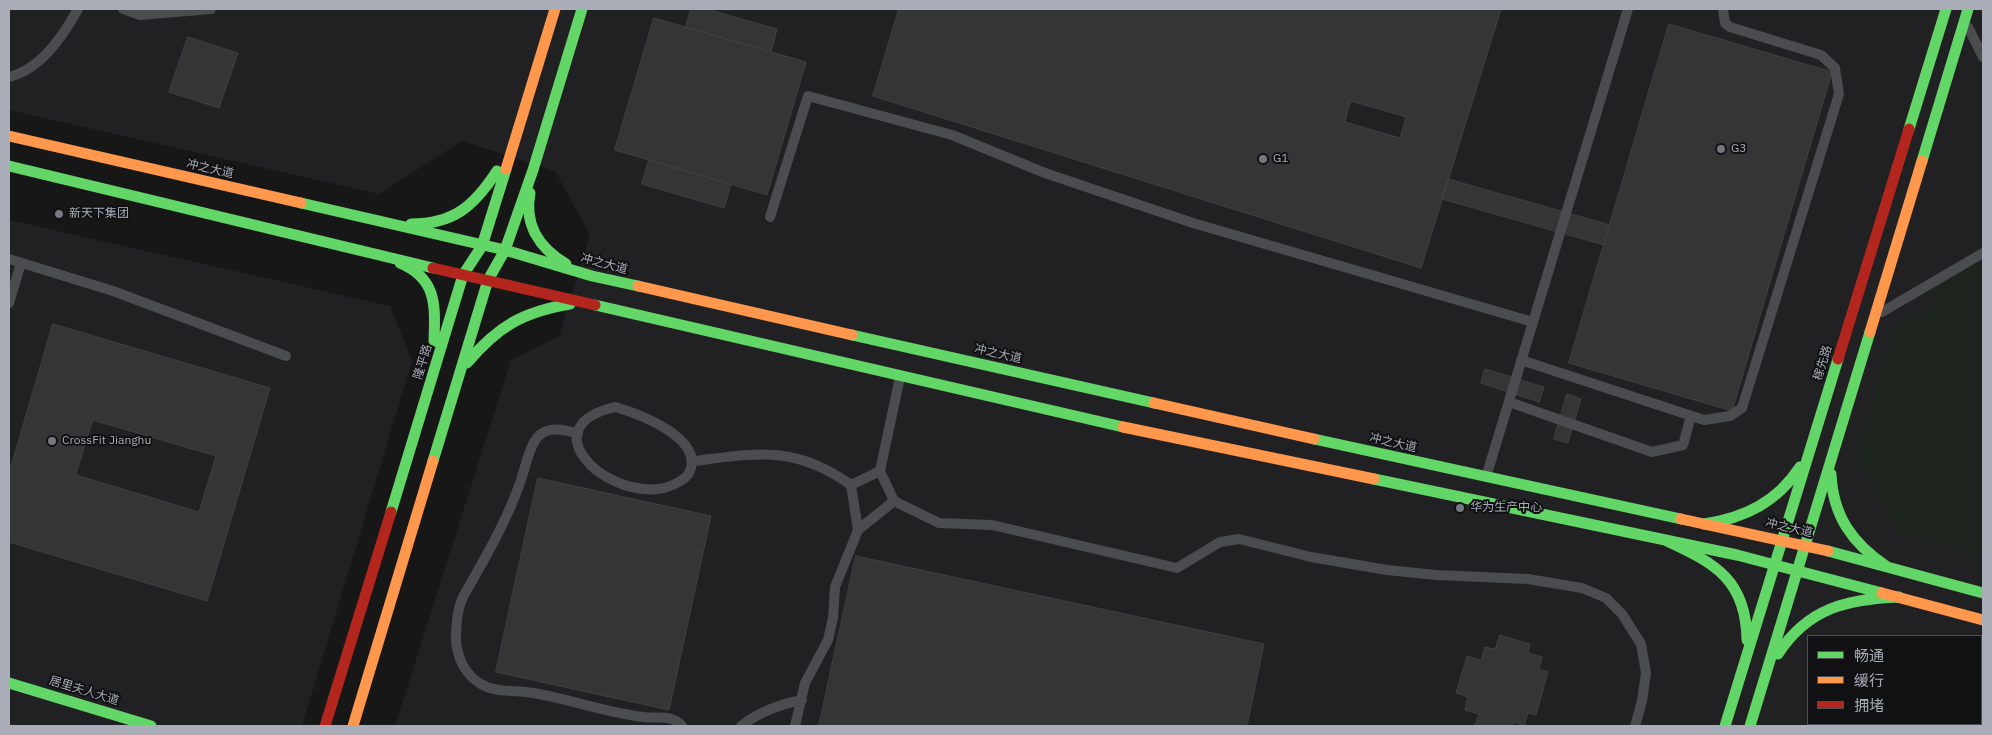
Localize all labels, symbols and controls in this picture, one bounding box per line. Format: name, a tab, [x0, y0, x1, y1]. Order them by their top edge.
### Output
place label: G3	[1731, 142, 1747, 156]
marker: G3	[1715, 143, 1727, 155]
place label: G1	[1273, 152, 1289, 166]
marker: G1	[1257, 153, 1269, 165]
street label: 冲之大道	[185, 157, 235, 181]
place label: 新天下集团	[69, 207, 129, 221]
marker: 新天下集团	[53, 208, 65, 220]
street label: 冲之大道	[579, 251, 629, 277]
street label: 冲之大道	[973, 342, 1023, 366]
street label: 隆平路	[411, 343, 435, 381]
street label: 稼先路	[1811, 344, 1835, 382]
street label: 冲之大道	[1368, 431, 1418, 455]
place label: CrossFit Jianghu	[62, 434, 151, 448]
marker: CrossFit Jianghu	[46, 435, 58, 447]
place label: 华为生产中心	[1470, 501, 1542, 515]
marker: 华为生产中心	[1454, 502, 1466, 514]
street label: 冲之大道	[1764, 516, 1814, 540]
legend	[1807, 635, 1982, 725]
text: 畅通	[1854, 646, 1884, 665]
text: 缓行	[1854, 671, 1884, 690]
street label: 居里夫人大道	[47, 674, 121, 708]
text: 拥堵	[1854, 696, 1884, 715]

